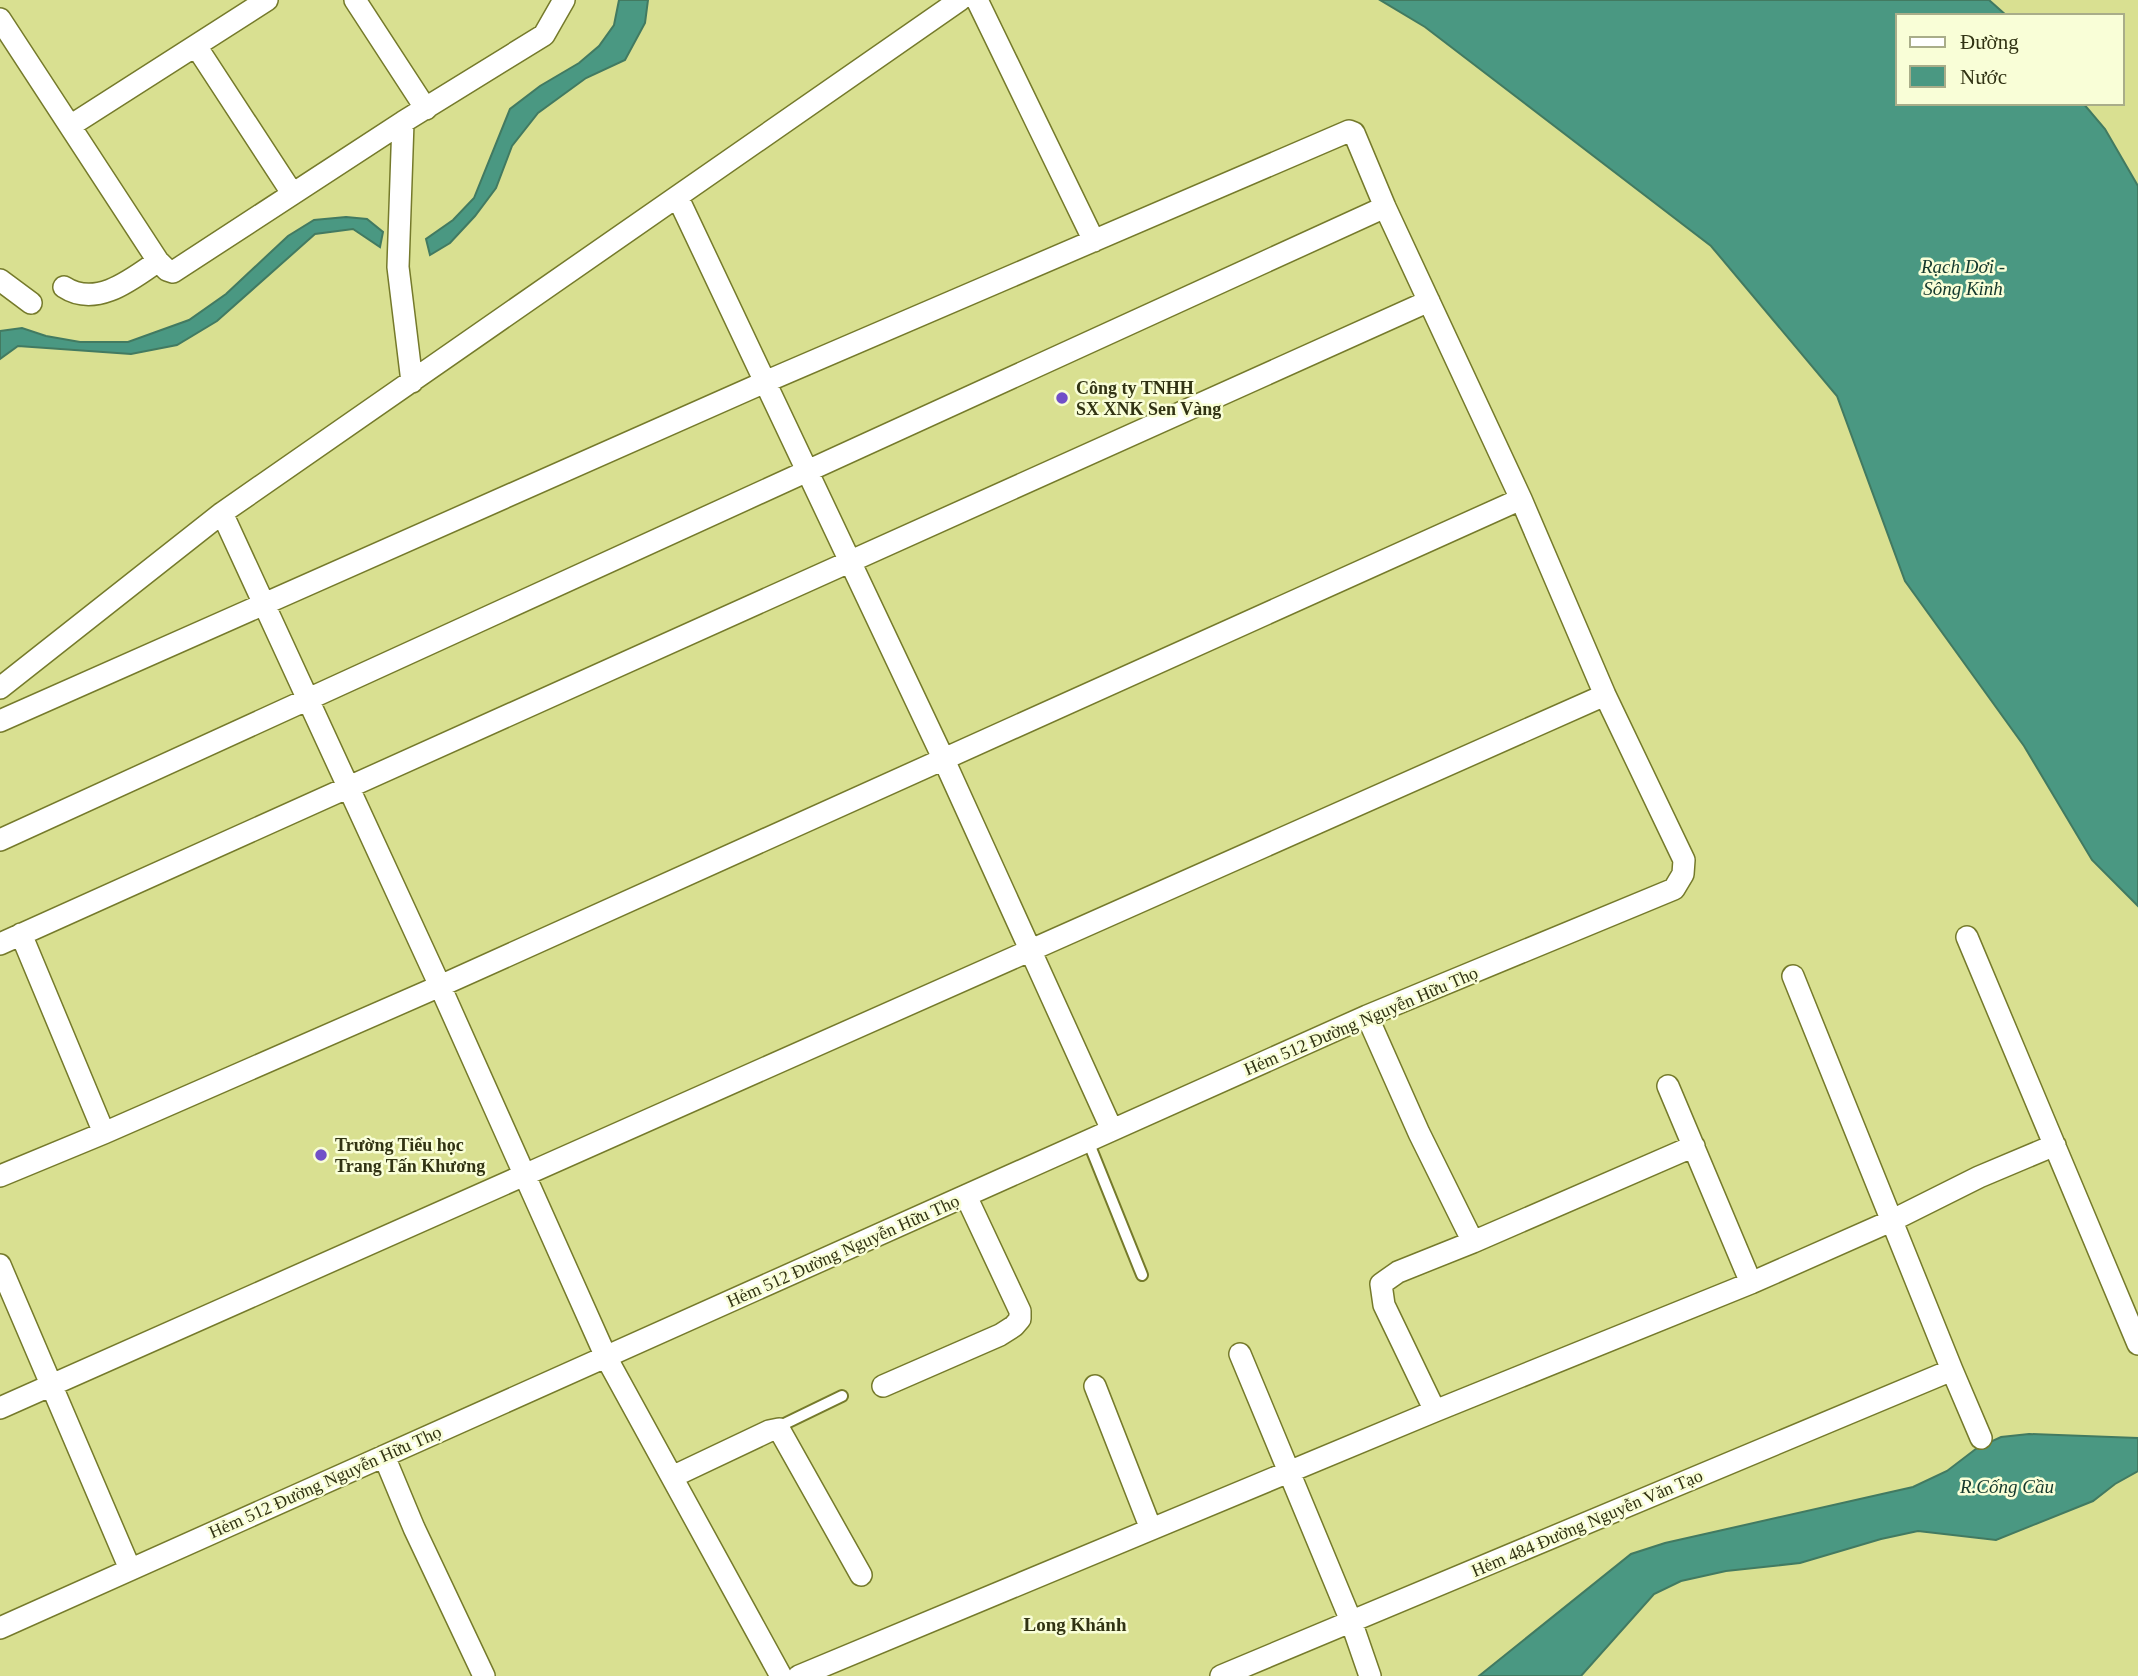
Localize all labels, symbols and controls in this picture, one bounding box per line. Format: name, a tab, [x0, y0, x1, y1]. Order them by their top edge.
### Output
legend	[1896, 14, 2124, 105]
text: Đường	[1960, 30, 2019, 54]
text: Nước	[1960, 65, 2007, 89]
water label: Rạch Dơi - Sông Kinh	[1920, 256, 2005, 299]
place label: Công ty TNHH SX XNK Sen Vàng	[1076, 378, 1221, 419]
marker: Công ty TNHH SX XNK Sen Vàng	[1054, 390, 1070, 406]
street label: Hẻm 512 Đường Nguyễn Hữu Thọ	[1241, 963, 1481, 1079]
place label: Trường Tiểu học Trang Tấn Khương	[335, 1135, 485, 1176]
marker: Trường Tiểu học Trang Tấn Khương	[313, 1147, 329, 1163]
street label: Hẻm 512 Đường Nguyễn Hữu Thọ	[724, 1191, 962, 1311]
street label: Hẻm 512 Đường Nguyễn Hữu Thọ	[206, 1422, 444, 1542]
street label: Hẻm 484 Đường Nguyễn Văn Tạo	[1468, 1465, 1706, 1581]
water label: R.Cống Cầu	[1959, 1476, 2054, 1497]
district label: Long Khánh	[1024, 1614, 1127, 1635]

